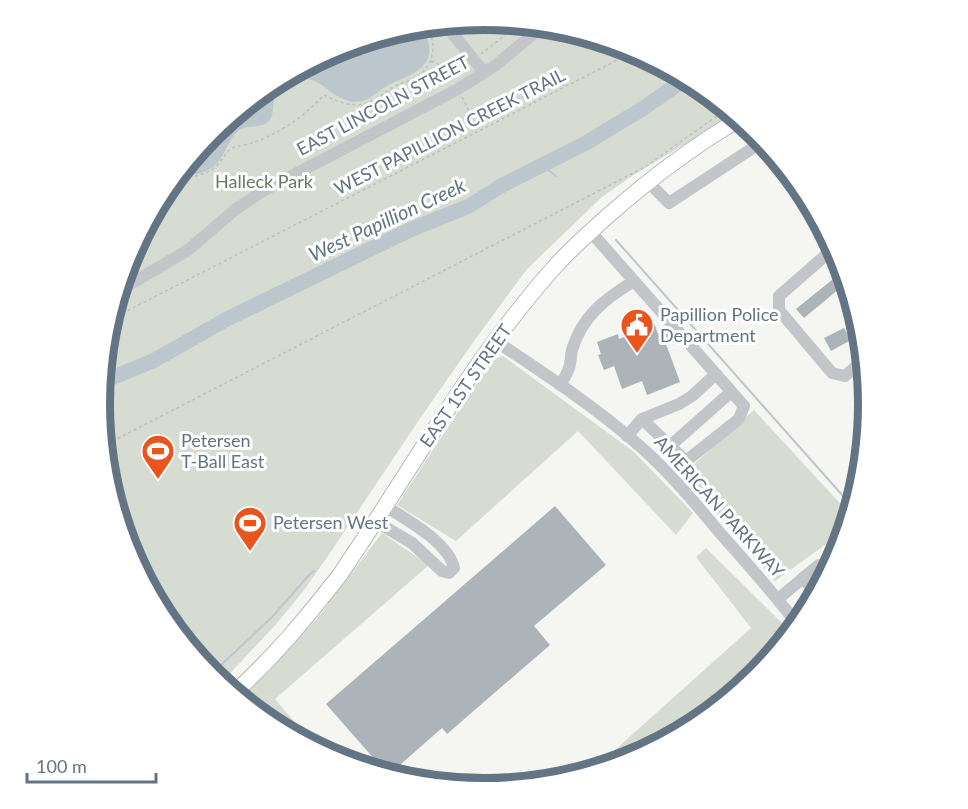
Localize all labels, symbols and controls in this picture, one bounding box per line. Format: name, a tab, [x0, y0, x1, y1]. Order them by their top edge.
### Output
street label: EAST LINCOLN STREET	[293, 50, 473, 160]
street label: WEST PAPILLION CREEK TRAIL	[330, 63, 569, 199]
park label: Halleck Park	[215, 170, 314, 192]
water label: West Papillion Creek	[304, 172, 469, 266]
place label: Papillion Police Department	[660, 303, 779, 346]
public building icon: Papillion Police Department	[619, 307, 655, 354]
street label: EAST 1ST STREET	[415, 319, 516, 451]
place label: Petersen T-Ball East	[181, 429, 265, 472]
street label: AMERICAN PARKWAY	[650, 431, 790, 582]
sports icon: Petersen T-Ball East	[140, 433, 176, 480]
sports icon: Petersen West	[232, 505, 268, 552]
place label: Petersen West	[273, 511, 389, 533]
scale bar	[27, 746, 156, 784]
text: 100 m	[36, 755, 87, 777]

